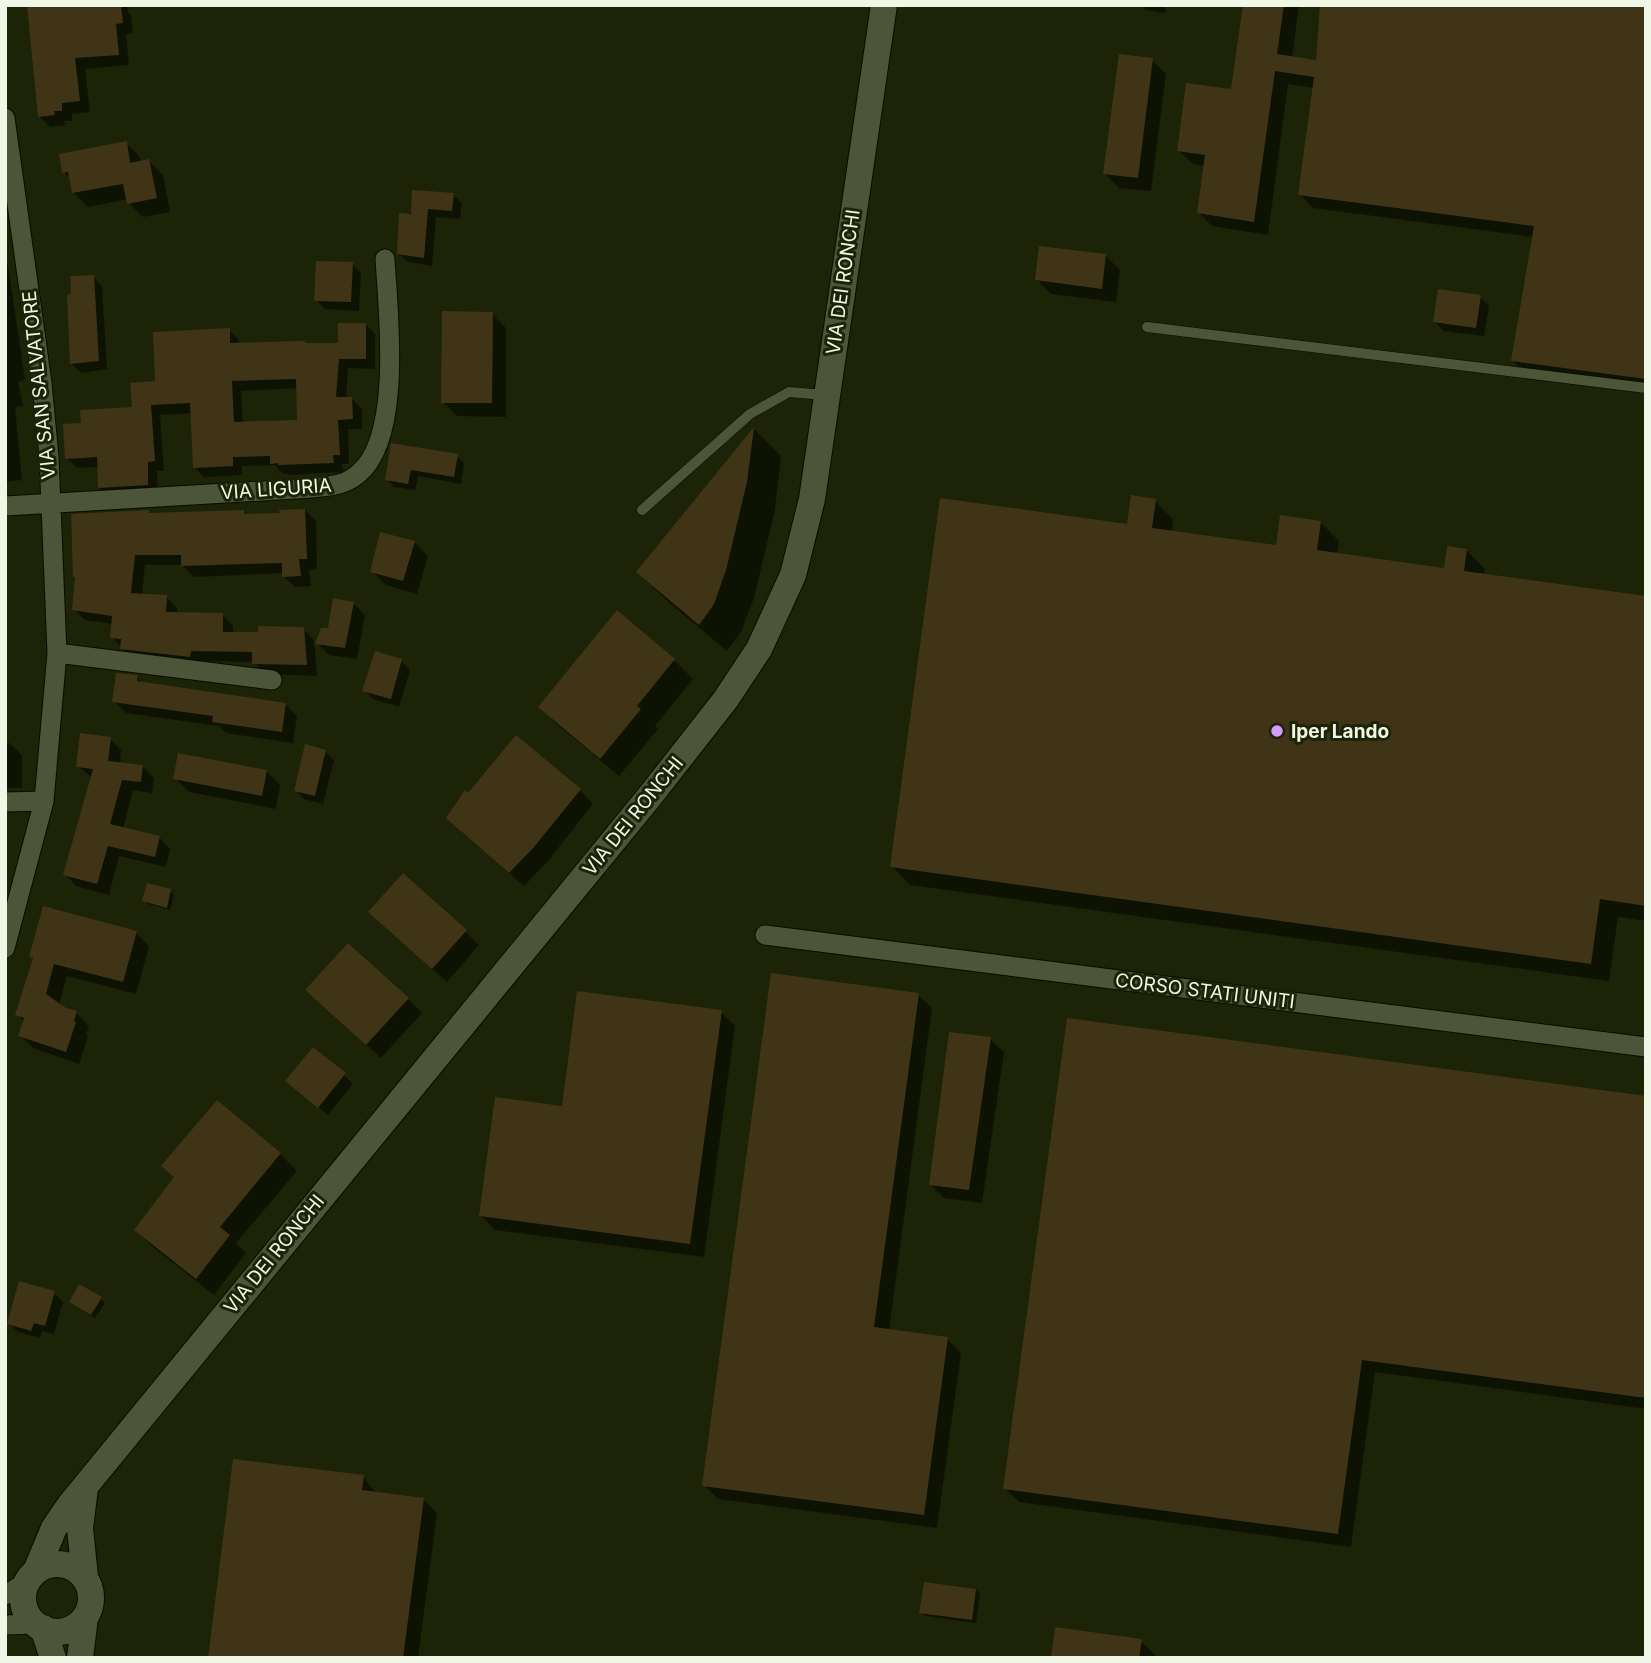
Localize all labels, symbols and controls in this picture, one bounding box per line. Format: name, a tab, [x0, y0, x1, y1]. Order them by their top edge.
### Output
street label: VIA DEI RONCHI	[821, 208, 865, 356]
street label: VIA SAN SALVATORE	[18, 290, 60, 480]
street label: VIA LIGURIA	[220, 474, 332, 504]
place label: Iper Lando	[1291, 720, 1389, 743]
marker: Iper Lando	[1269, 723, 1285, 739]
street label: VIA DEI RONCHI	[578, 752, 688, 880]
street label: CORSO STATI UNITI	[1114, 969, 1296, 1013]
street label: VIA DEI RONCHI	[219, 1190, 329, 1318]

